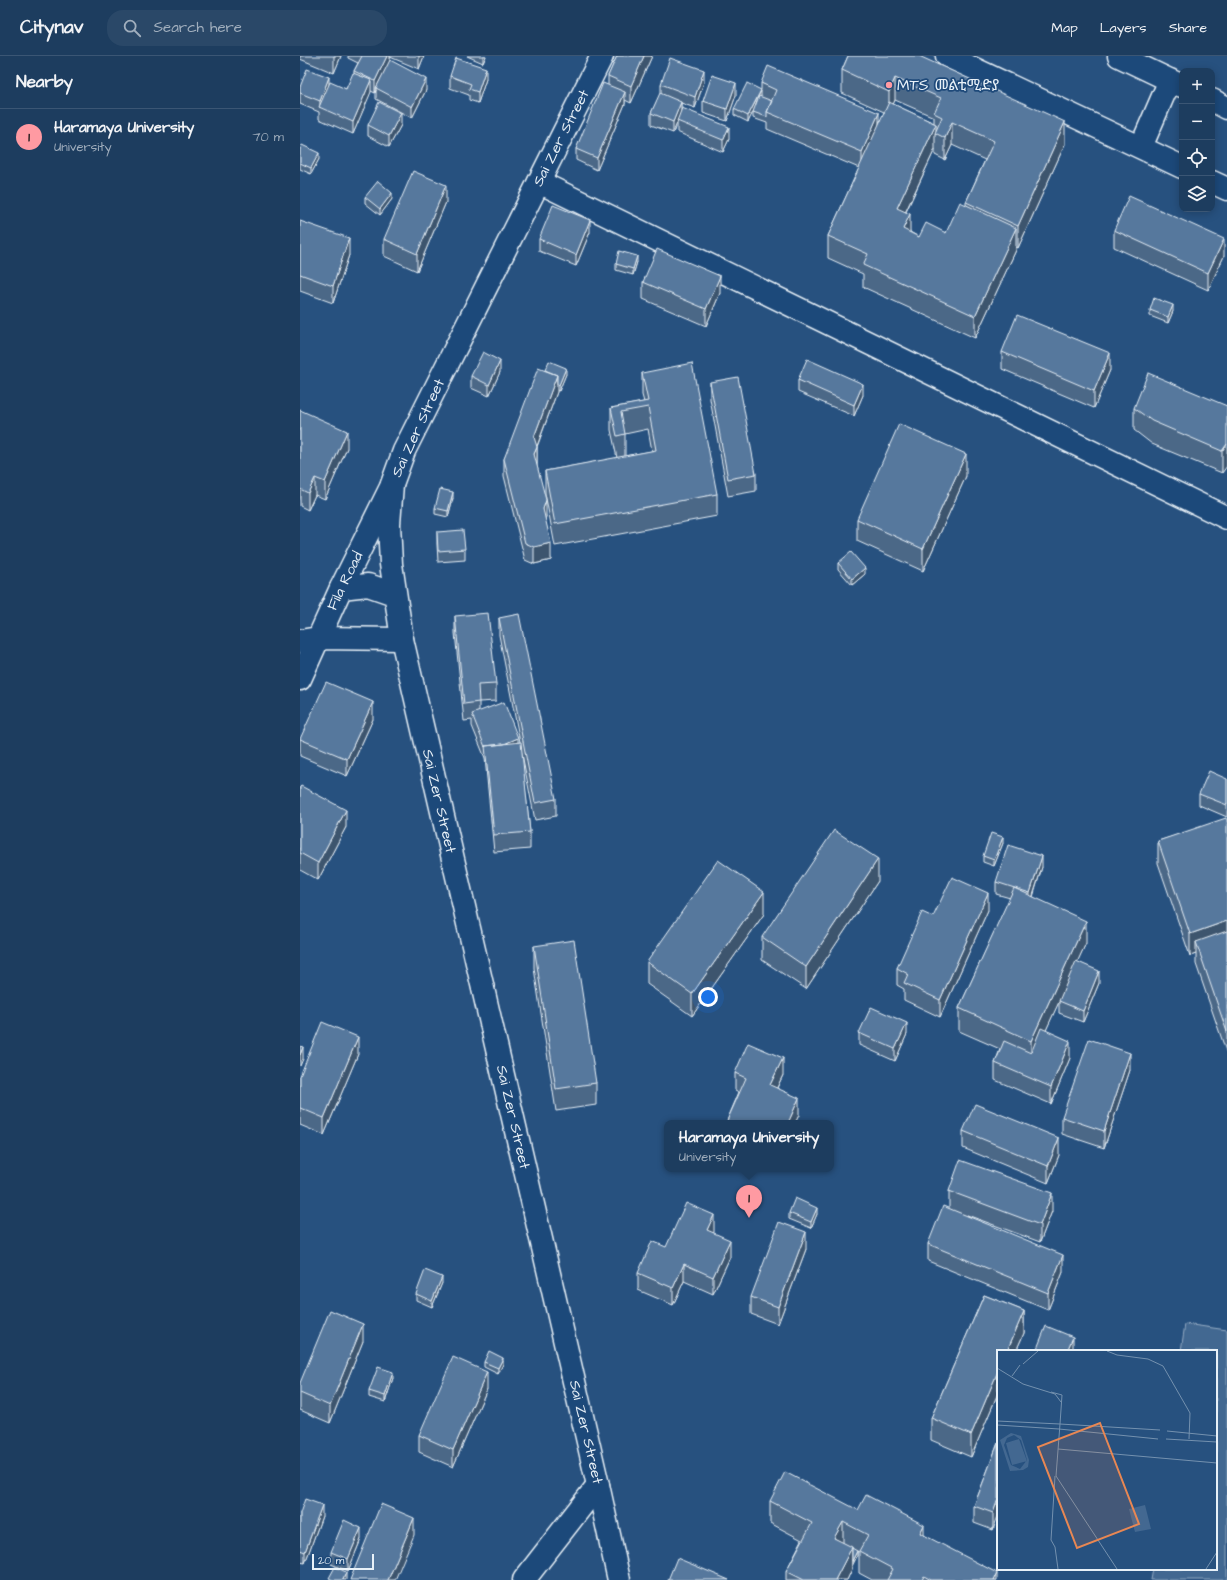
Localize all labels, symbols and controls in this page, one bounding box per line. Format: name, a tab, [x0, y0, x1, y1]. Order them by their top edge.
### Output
search box	[107, 10, 387, 46]
text: Citynav	[20, 14, 83, 41]
icon: search	[121, 17, 143, 39]
text: Search here	[153, 17, 242, 38]
text: Map	[1051, 18, 1078, 38]
text: Layers	[1100, 18, 1147, 38]
text: Share	[1169, 18, 1207, 38]
map controls	[1179, 68, 1215, 212]
button: +	[1179, 68, 1215, 104]
text: Nearby	[16, 70, 73, 94]
place label: MTS መልቲሚድያ	[897, 75, 999, 96]
marker: MTS መልቲሚድያ	[884, 80, 894, 90]
street label: Sai Zer Street	[528, 86, 594, 190]
button: −	[1179, 104, 1215, 140]
text: Haramaya University	[54, 117, 194, 138]
text: 1	[28, 128, 30, 146]
text: 70 m	[252, 128, 284, 146]
text: University	[54, 138, 112, 156]
button: locate	[1179, 140, 1215, 176]
button: layers	[1179, 176, 1215, 212]
street label: Sai Zer Street	[386, 376, 450, 480]
street label: Fila Road	[322, 548, 368, 614]
street label: Sai Zer Street	[417, 747, 461, 855]
your location	[698, 987, 718, 1007]
street label: Sai Zer Street	[491, 1063, 535, 1171]
popup	[664, 1120, 834, 1172]
text: Haramaya University	[679, 1127, 819, 1148]
text: University	[679, 1148, 736, 1166]
pin: 1	[736, 1185, 762, 1218]
inset map	[997, 1350, 1217, 1570]
street label: Sai Zer Street	[564, 1378, 608, 1486]
scale bar	[312, 1552, 374, 1571]
text: 20 m	[318, 1553, 344, 1568]

